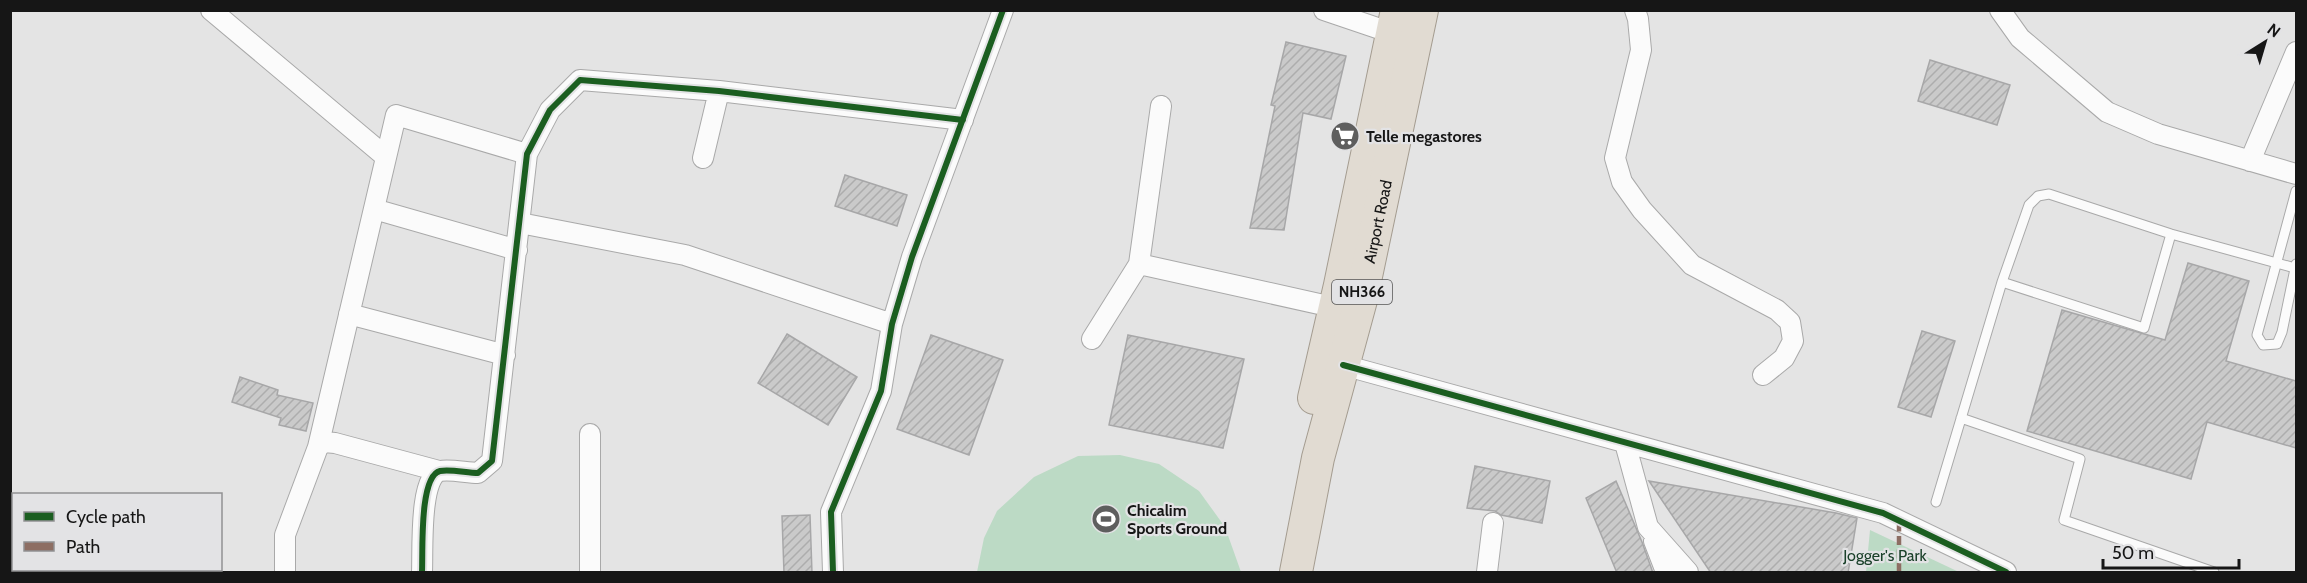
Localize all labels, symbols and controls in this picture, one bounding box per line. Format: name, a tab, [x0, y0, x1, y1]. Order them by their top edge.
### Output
north arrow	[2235, 12, 2295, 72]
text: N	[2263, 19, 2284, 41]
supermarket icon: Telle megastores	[1329, 120, 1361, 152]
place label: Telle megastores	[1366, 127, 1482, 146]
street label: Airport Road	[1360, 178, 1396, 265]
road number: NH366	[1332, 280, 1392, 304]
legend	[12, 493, 222, 571]
place label: Chicalim Sports Ground	[1127, 501, 1227, 538]
sports icon: Chicalim Sports Ground	[1090, 503, 1122, 535]
text: Cycle path	[66, 506, 146, 528]
scale bar	[2103, 532, 2240, 570]
text: Path	[66, 536, 100, 558]
text: 50 m	[2112, 542, 2154, 564]
park label: Jogger's Park	[1842, 546, 1928, 565]

